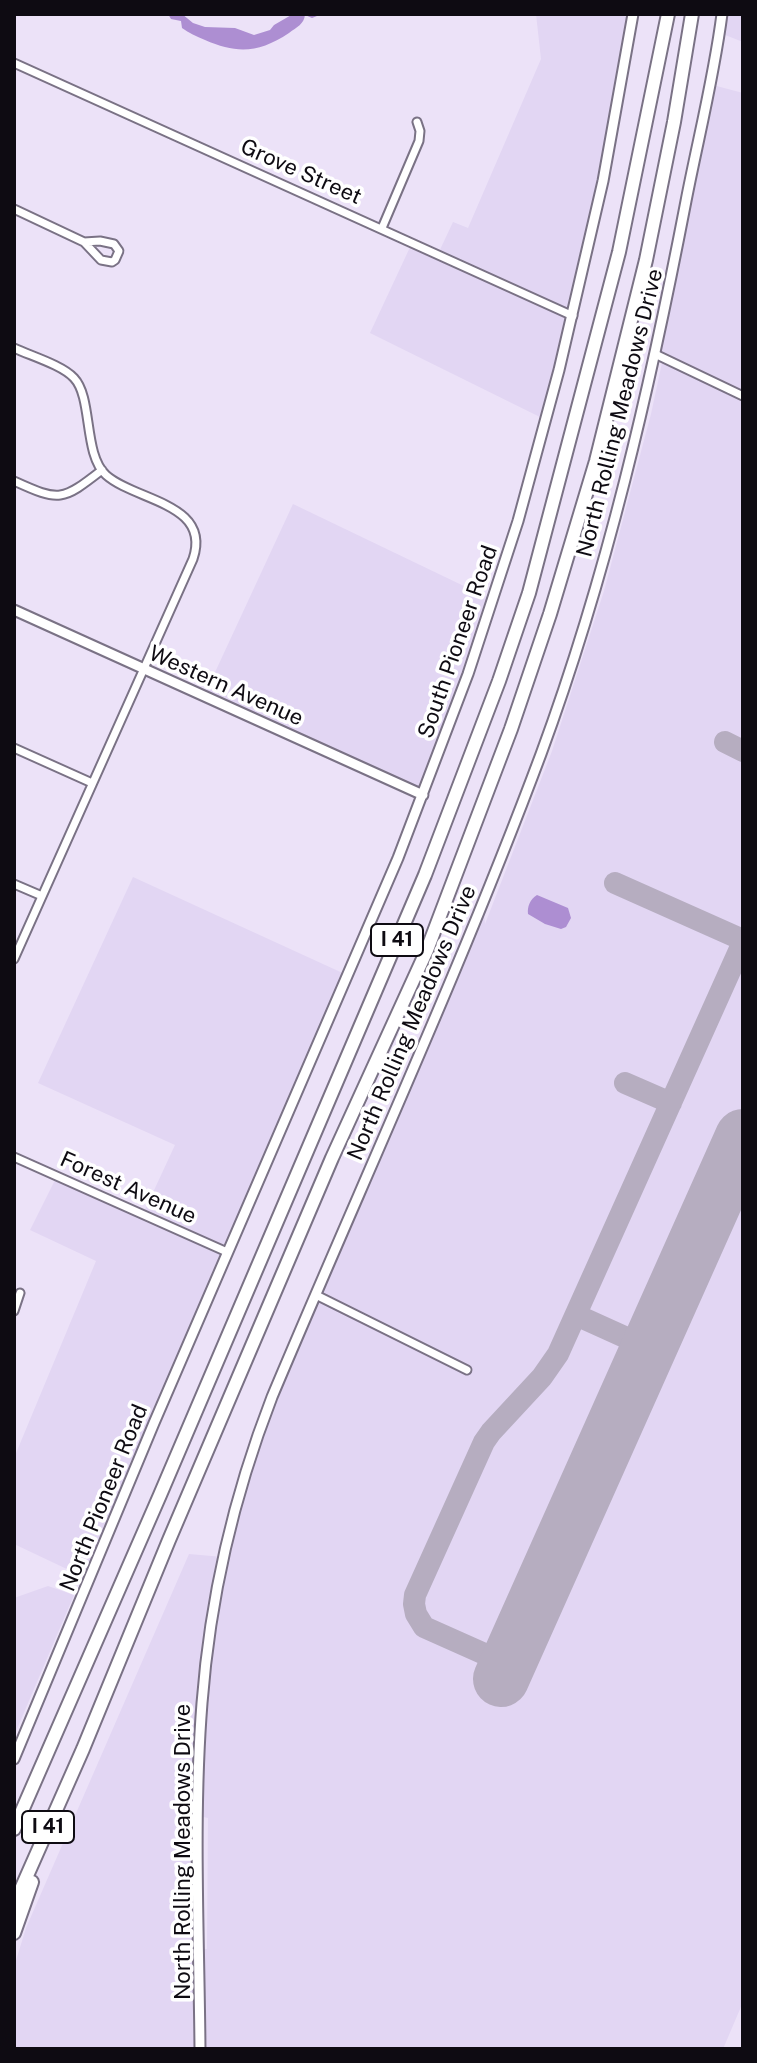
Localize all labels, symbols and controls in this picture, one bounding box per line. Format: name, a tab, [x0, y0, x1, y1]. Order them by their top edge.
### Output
street label: Grove Street	[236, 134, 366, 210]
street label: North Rolling Meadows Drive	[571, 266, 669, 560]
street label: South Pioneer Road	[413, 542, 503, 742]
street label: Western Avenue	[145, 640, 307, 732]
street label: North Rolling Meadows Drive	[342, 882, 482, 1164]
road number: I 41	[371, 924, 423, 956]
street label: Forest Avenue	[56, 1146, 200, 1230]
street label: North Pioneer Road	[54, 1401, 154, 1595]
street label: North Rolling Meadows Drive	[170, 1704, 196, 2000]
road number: I 41	[22, 1811, 74, 1843]

